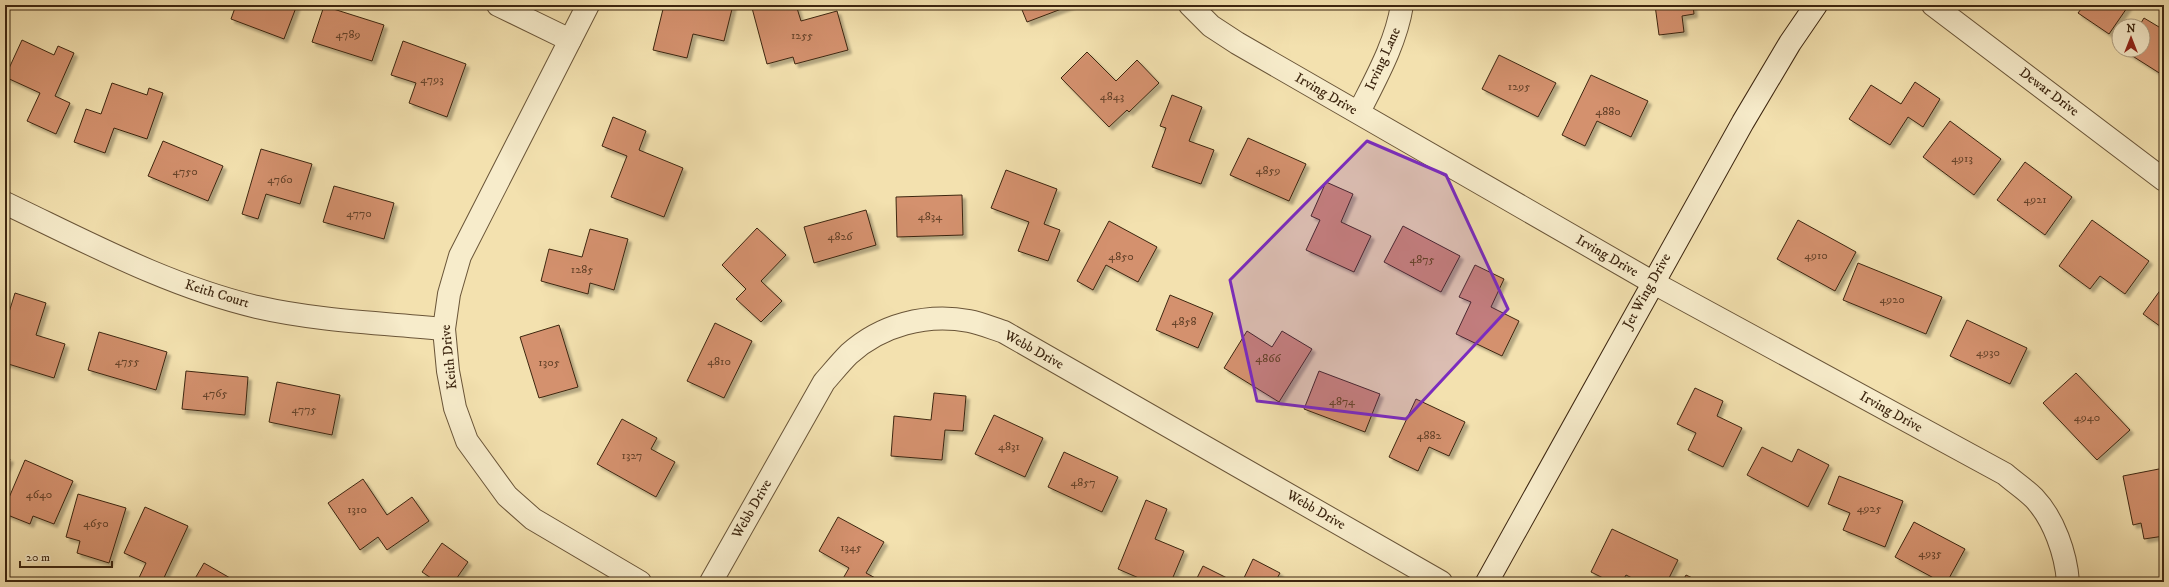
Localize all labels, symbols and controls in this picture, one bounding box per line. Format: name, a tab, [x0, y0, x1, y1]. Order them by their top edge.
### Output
north arrow	[2111, 18, 2151, 58]
text: N	[2126, 22, 2136, 36]
street label: Irving Lane	[1361, 24, 1405, 93]
house number: 4789	[336, 27, 360, 42]
house number: 1255	[791, 28, 813, 43]
street label: Dewar Drive	[2015, 64, 2083, 121]
street label: Irving Drive	[1292, 69, 1361, 119]
house number: 4793	[420, 72, 444, 87]
house number: 1295	[1508, 79, 1530, 94]
house number: 4843	[1100, 89, 1124, 104]
house number: 4880	[1595, 104, 1621, 119]
house number: 4913	[1951, 151, 1973, 166]
house number: 4859	[1256, 163, 1280, 178]
house number: 4750	[172, 164, 198, 179]
house number: 4760	[267, 172, 293, 187]
house number: 4921	[2023, 192, 2047, 207]
house number: 4770	[346, 206, 372, 221]
house number: 4834	[918, 209, 943, 224]
house number: 4826	[827, 229, 853, 244]
street label: Irving Drive	[1573, 231, 1642, 281]
house number: 4910	[1804, 248, 1828, 263]
house number: 4850	[1108, 249, 1134, 264]
street label: Jet Wing Drive	[1618, 250, 1675, 334]
house number: 4875	[1409, 252, 1435, 267]
house number: 1285	[571, 262, 593, 277]
street label: Keith Court	[183, 276, 252, 312]
house number: 4920	[1879, 292, 1905, 307]
house number: 4858	[1172, 314, 1196, 329]
street label: Keith Drive	[437, 324, 461, 390]
street label: Webb Drive	[1000, 326, 1067, 374]
house number: 4930	[1976, 345, 2000, 360]
house number: 4866	[1255, 351, 1281, 366]
house number: 4755	[115, 354, 139, 369]
house number: 4810	[707, 354, 731, 369]
house number: 1305	[538, 355, 560, 370]
house number: 4765	[202, 386, 228, 401]
street label: Irving Drive	[1856, 387, 1926, 437]
house number: 4874	[1329, 394, 1356, 409]
house number: 4775	[291, 402, 317, 417]
house number: 4940	[2074, 410, 2100, 425]
house number: 4882	[1417, 428, 1442, 443]
house number: 4831	[998, 439, 1020, 454]
house number: 1327	[622, 448, 642, 463]
house number: 4857	[1070, 475, 1096, 490]
street label: Webb Drive	[727, 476, 776, 543]
street label: Webb Drive	[1282, 485, 1349, 534]
house number: 4640	[26, 487, 52, 502]
house number: 4925	[1857, 501, 1881, 516]
house number: 1310	[347, 502, 367, 517]
house number: 4650	[83, 516, 109, 531]
house number: 1345	[840, 540, 862, 555]
scale bar	[20, 543, 112, 569]
house number: 4935	[1918, 546, 1942, 561]
text: 20 m	[26, 550, 50, 565]

